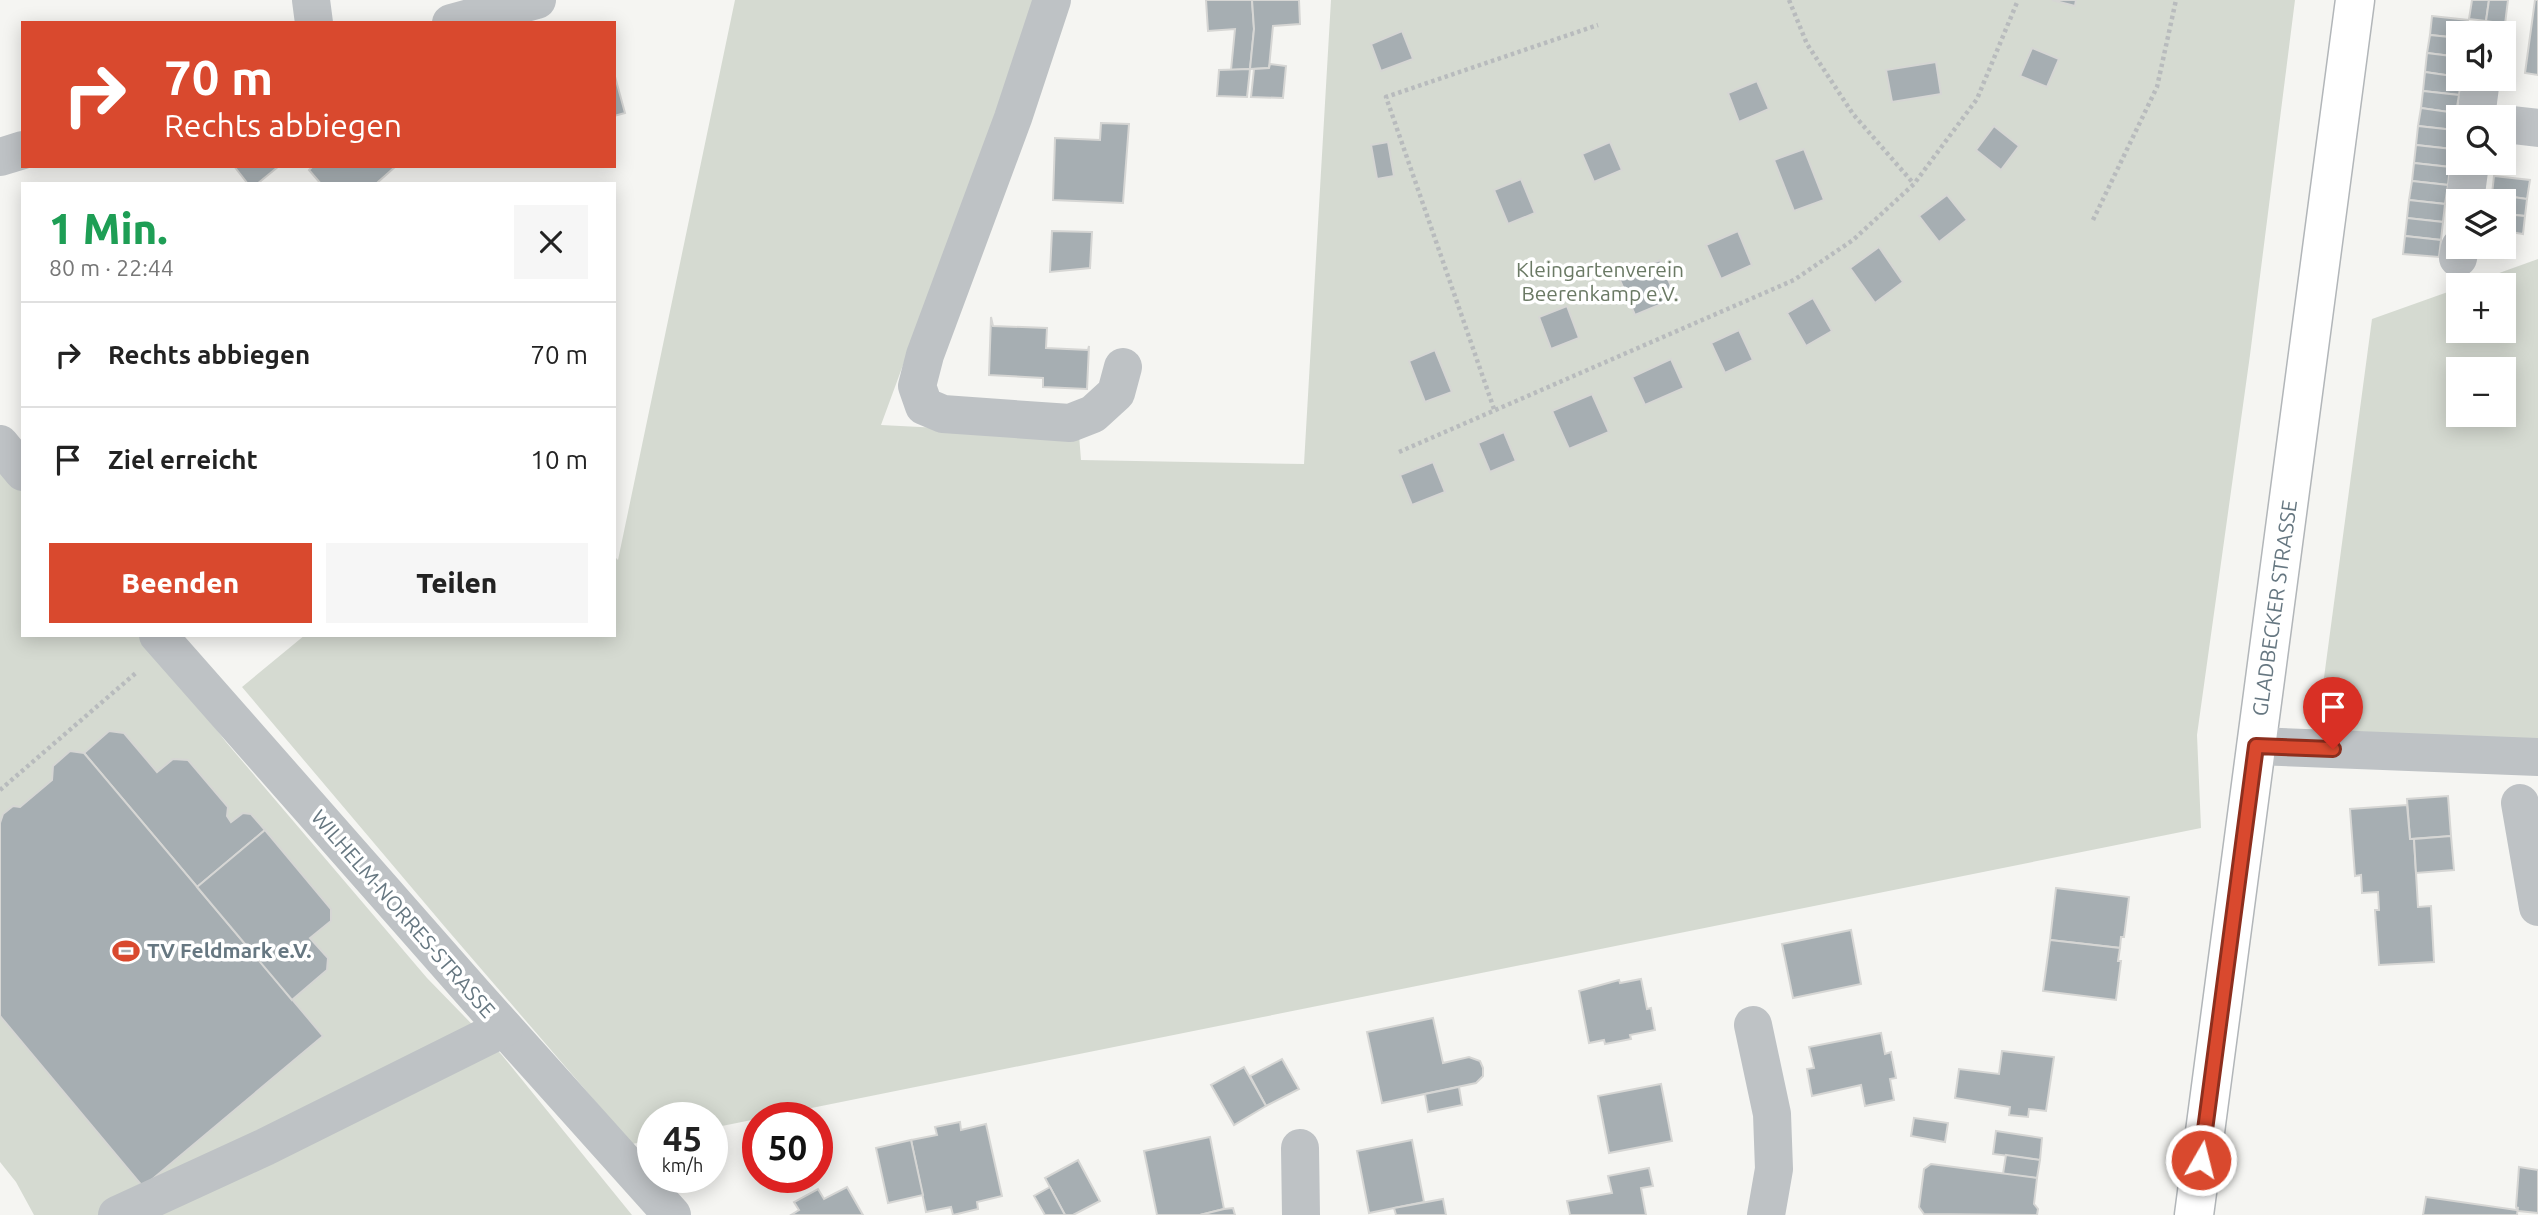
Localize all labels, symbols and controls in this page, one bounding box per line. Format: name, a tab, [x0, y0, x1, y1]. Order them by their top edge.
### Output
map controls	[2446, 21, 2516, 427]
button: sound	[2446, 21, 2516, 91]
icon: right	[49, 49, 140, 140]
text: 70 m	[164, 49, 273, 104]
button: search	[2446, 105, 2516, 175]
text: Rechts abbiegen	[164, 107, 402, 143]
button: layers	[2446, 189, 2516, 259]
text: 1 Min.	[49, 205, 168, 252]
button: close	[514, 205, 588, 279]
text: 80 m · 22:44	[49, 255, 174, 280]
park label: Kleingartenverein Beerenkamp e.V.	[1516, 257, 1684, 305]
button: +	[2446, 273, 2516, 343]
icon: right	[49, 336, 87, 374]
text: Rechts abbiegen	[108, 340, 310, 369]
text: 70 m	[530, 340, 588, 369]
button: −	[2446, 357, 2516, 427]
icon: arrive	[49, 441, 87, 479]
text: Ziel erreicht	[108, 445, 258, 474]
text: 10 m	[530, 445, 588, 474]
street label: GLADBECKER STRASSE	[2247, 498, 2301, 717]
button: Beenden	[49, 543, 312, 623]
button: Teilen	[326, 543, 588, 623]
pin	[2303, 677, 2363, 749]
icon: arrive	[2314, 688, 2352, 726]
street label: WILHELM-NORRES-STRASSE	[307, 805, 501, 1022]
sports icon: TV Feldmark e.V.	[111, 936, 141, 966]
place label: TV Feldmark e.V.	[147, 938, 311, 962]
speed limit sign: 50	[742, 1102, 833, 1193]
text: 45	[663, 1118, 702, 1158]
position arrow	[2164, 1123, 2238, 1197]
text: km/h	[662, 1155, 703, 1175]

